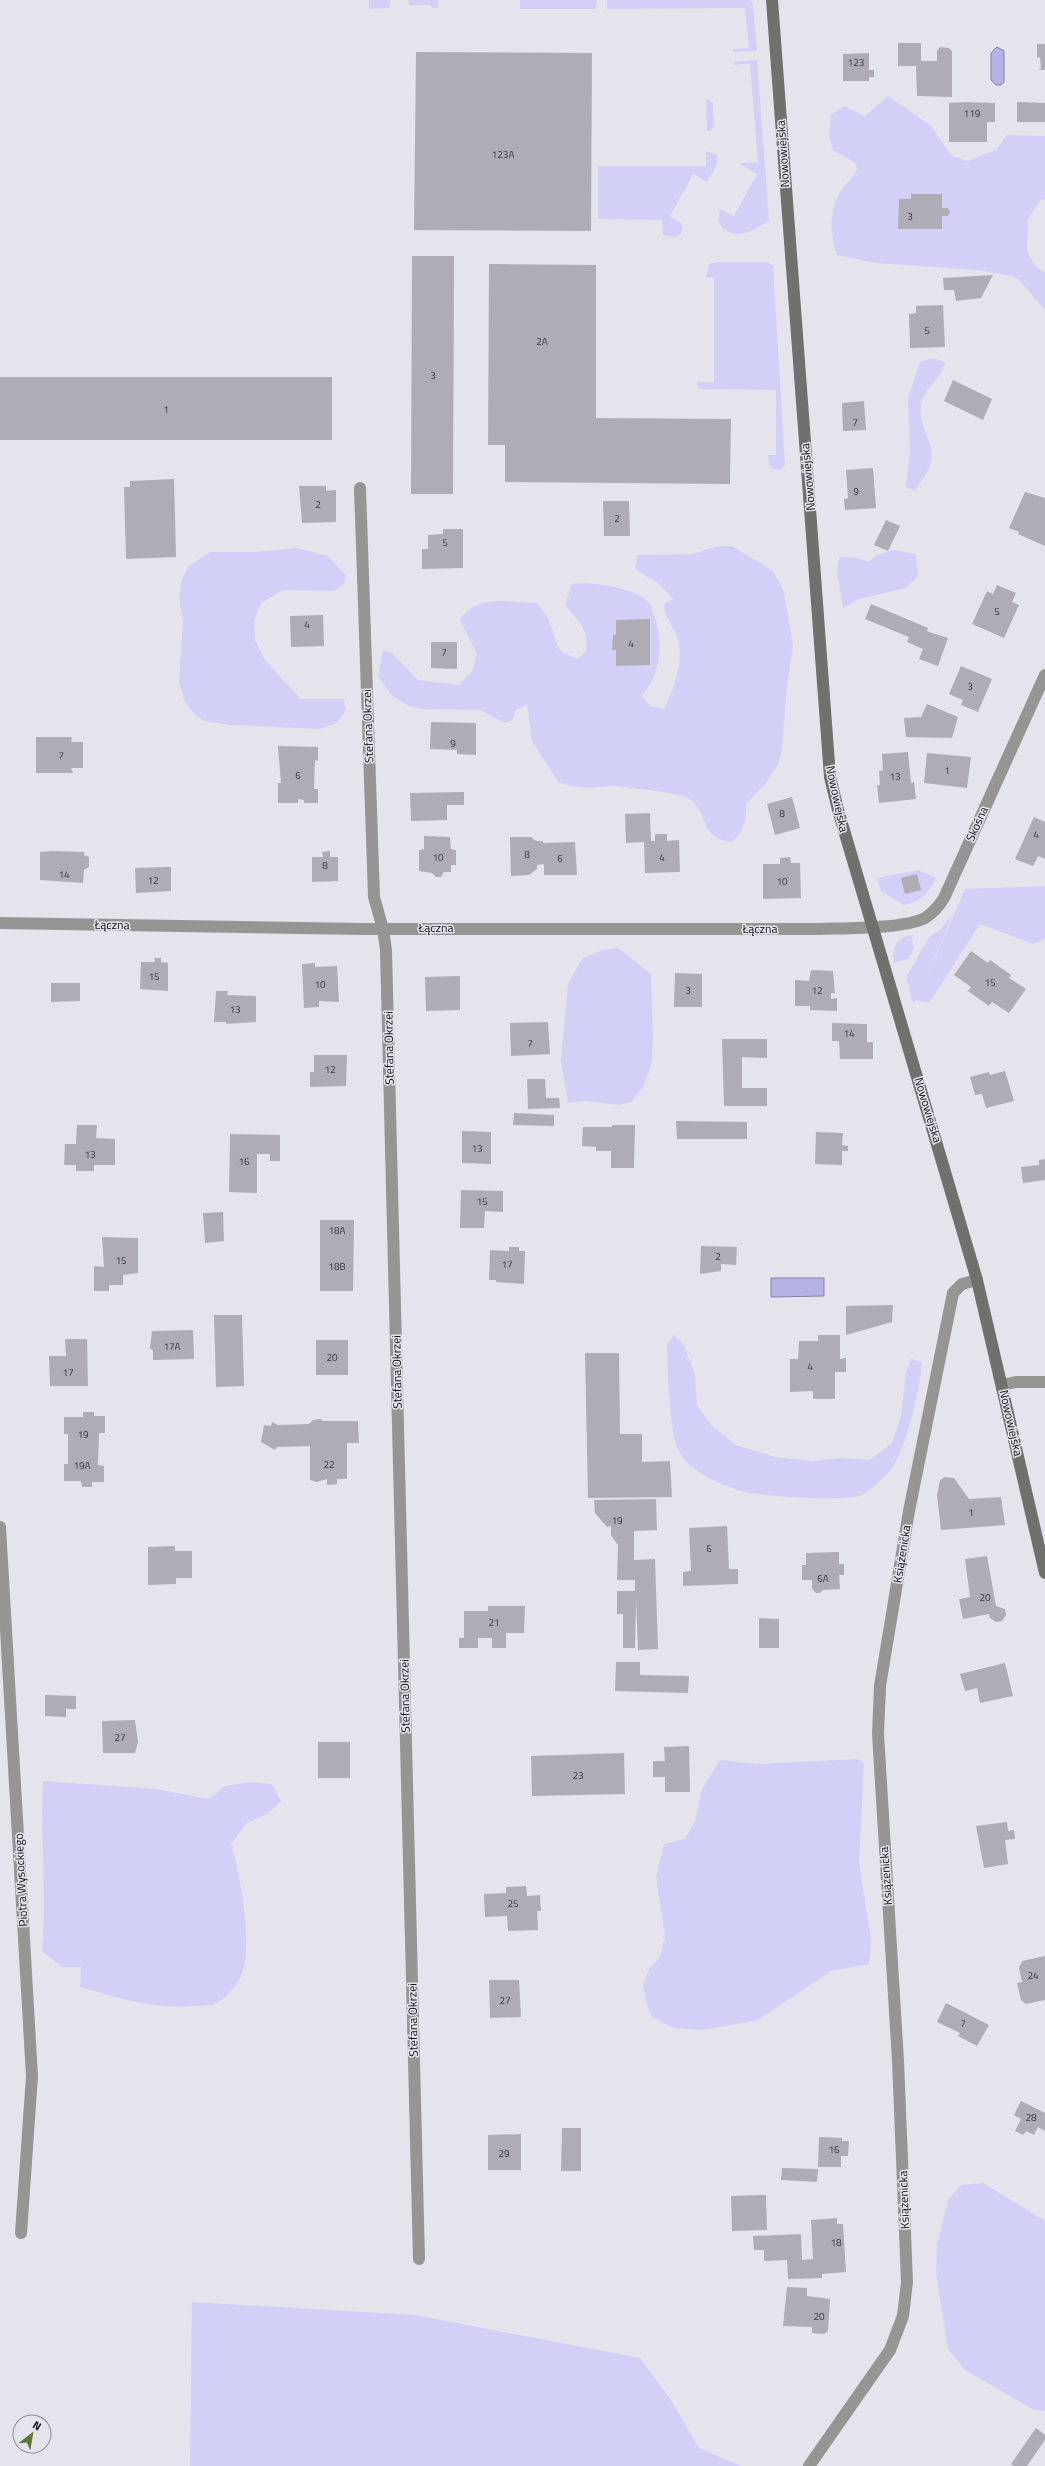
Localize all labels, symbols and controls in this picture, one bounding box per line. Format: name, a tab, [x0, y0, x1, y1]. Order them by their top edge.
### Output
house number: 123	[848, 55, 864, 70]
house number: 119	[964, 106, 981, 121]
street label: Nowowiejska	[771, 120, 794, 188]
house number: 123A	[492, 147, 514, 162]
house number: 3	[907, 209, 913, 224]
house number: 5	[924, 323, 930, 338]
house number: 2A	[536, 334, 548, 349]
house number: 3	[430, 368, 436, 383]
house number: 1	[163, 402, 169, 417]
house number: 7	[852, 415, 858, 430]
street label: Nowowiejska	[795, 443, 820, 511]
house number: 9	[853, 484, 859, 499]
house number: 2	[315, 497, 321, 512]
house number: 2	[614, 511, 620, 526]
house number: 5	[442, 535, 448, 550]
house number: 5	[994, 604, 1000, 619]
house number: 4	[304, 617, 310, 632]
house number: 4	[628, 636, 634, 651]
house number: 7	[441, 645, 447, 660]
house number: 3	[967, 679, 973, 694]
street label: Stefana Okrzei	[357, 689, 378, 763]
house number: 9	[450, 736, 456, 751]
house number: 7	[58, 748, 64, 763]
house number: 1	[944, 763, 950, 778]
street label: Nowowiejska	[821, 764, 854, 834]
house number: 6	[295, 768, 301, 783]
house number: 13	[889, 769, 901, 784]
street label: Skośna	[960, 803, 993, 844]
house number: 8	[779, 806, 785, 821]
house number: 4	[1033, 827, 1039, 842]
house number: 8	[524, 847, 530, 862]
house number: 10	[432, 850, 444, 865]
house number: 4	[659, 850, 665, 865]
house number: 6	[557, 851, 563, 866]
house number: 8	[322, 858, 328, 873]
house number: 14	[58, 867, 70, 882]
house number: 12	[147, 873, 159, 888]
house number: 10	[776, 874, 788, 889]
street label: Łączna	[93, 915, 130, 934]
street label: Łączna	[418, 918, 453, 937]
street label: Łączna	[742, 919, 777, 938]
house number: 15	[148, 969, 160, 984]
house number: 15	[984, 975, 996, 990]
house number: 10	[314, 977, 326, 992]
house number: 3	[685, 983, 691, 998]
house number: 12	[811, 983, 823, 998]
house number: 13	[229, 1002, 241, 1017]
street label: Stefana Okrzei	[378, 1011, 399, 1085]
house number: 14	[843, 1026, 855, 1041]
house number: 7	[527, 1036, 533, 1051]
house number: 12	[324, 1062, 336, 1077]
street label: Nowowiejska	[910, 1075, 947, 1145]
house number: 13	[471, 1141, 483, 1156]
house number: 13	[84, 1147, 96, 1162]
house number: 16	[238, 1154, 250, 1169]
house number: 15	[476, 1194, 488, 1209]
house number: 18A	[328, 1223, 346, 1238]
house number: 2	[715, 1249, 721, 1264]
house number: 15	[115, 1253, 127, 1268]
house number: 17	[501, 1257, 513, 1272]
house number: 18B	[328, 1259, 346, 1274]
street label: Stefana Okrzei	[386, 1335, 407, 1409]
house number: 17A	[163, 1339, 181, 1354]
house number: 20	[326, 1350, 338, 1365]
house number: 4	[807, 1359, 813, 1374]
house number: 17	[62, 1365, 74, 1380]
street label: Nowowiejska	[995, 1388, 1028, 1458]
house number: 19	[77, 1427, 89, 1442]
house number: 22	[323, 1457, 335, 1472]
house number: 19A	[73, 1458, 91, 1473]
house number: 1	[968, 1505, 974, 1520]
house number: 19	[611, 1513, 623, 1528]
street label: Książenicka	[888, 1524, 915, 1584]
house number: 6	[706, 1541, 712, 1556]
house number: 6A	[817, 1571, 829, 1586]
house number: 20	[979, 1590, 991, 1605]
house number: 21	[488, 1615, 500, 1630]
street label: Stefana Okrzei	[394, 1659, 415, 1733]
house number: 27	[114, 1730, 126, 1745]
house number: 23	[572, 1768, 584, 1783]
street label: Piotra Wysockiego	[9, 1833, 32, 1927]
street label: Książenicka	[874, 1846, 897, 1906]
house number: 25	[507, 1896, 519, 1911]
house number: 24	[1027, 1968, 1039, 1983]
street label: Stefana Okrzei	[402, 1983, 423, 2057]
house number: 27	[499, 1993, 511, 2008]
house number: 7	[960, 2016, 966, 2031]
house number: 28	[1025, 2110, 1037, 2125]
house number: 16	[828, 2142, 840, 2157]
house number: 29	[498, 2146, 510, 2161]
street label: Książenicka	[893, 2170, 914, 2230]
house number: 18	[830, 2235, 842, 2250]
house number: 20	[813, 2309, 825, 2324]
north arrow	[12, 2414, 52, 2454]
text: N	[30, 2417, 45, 2434]

